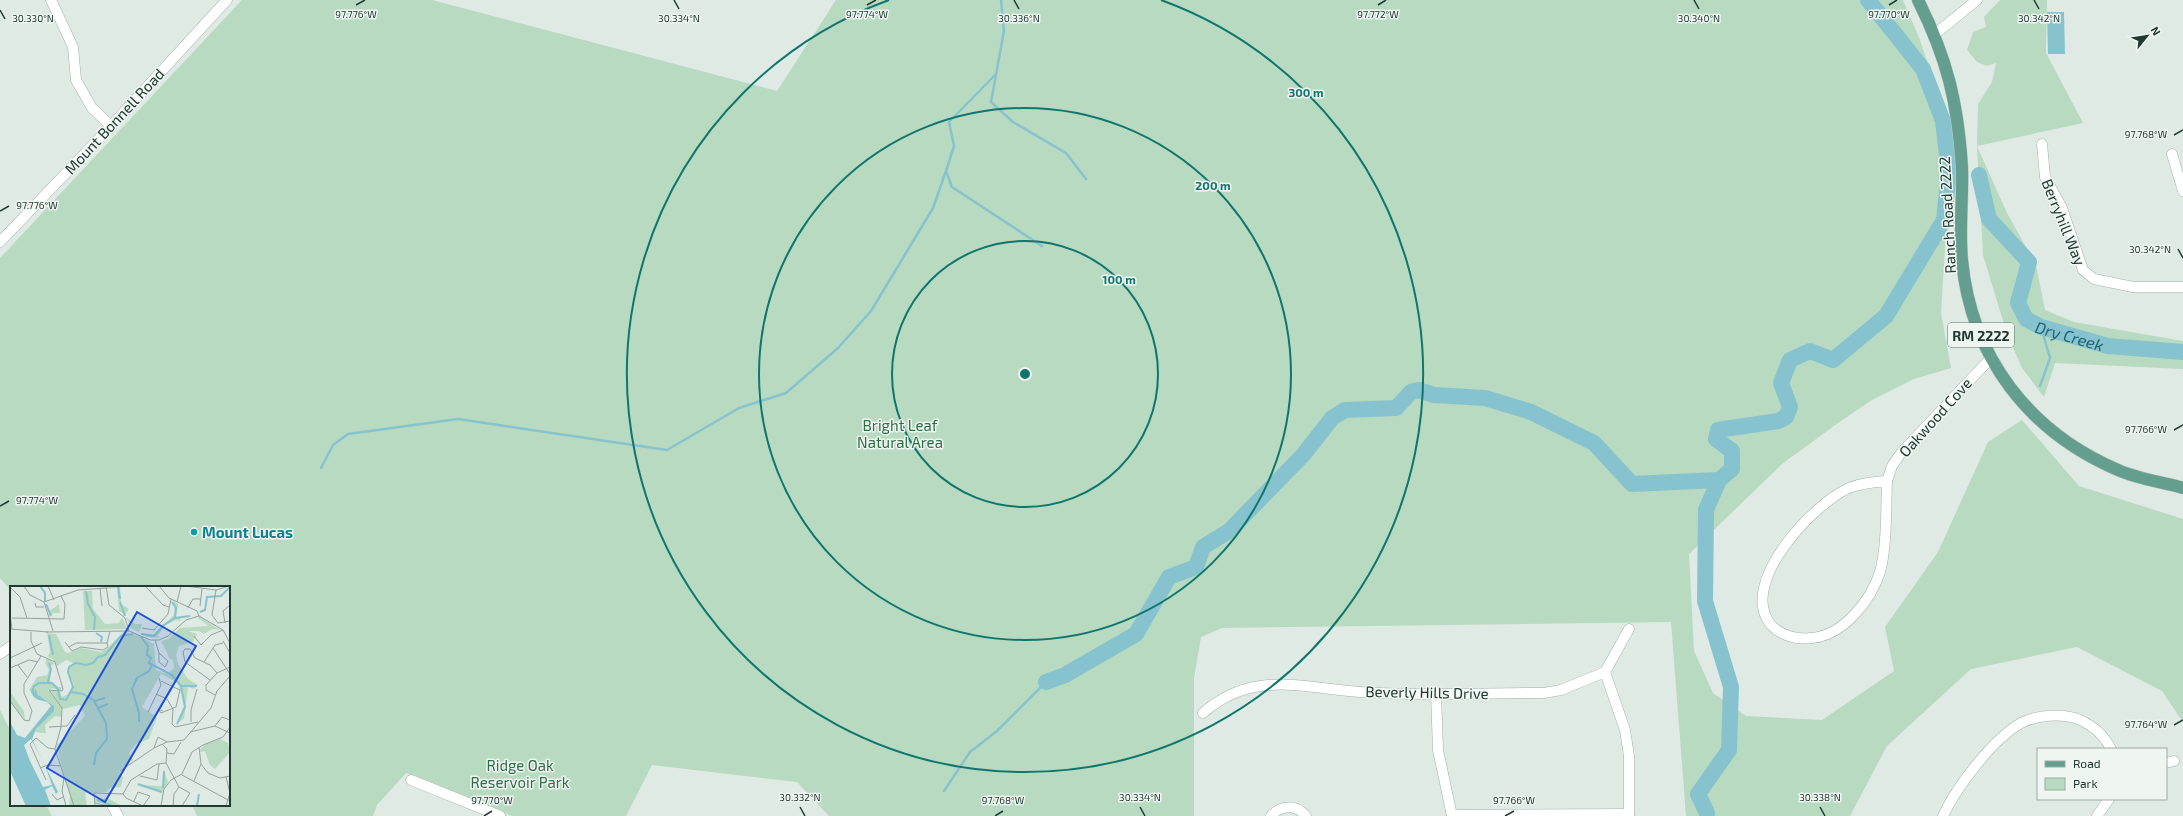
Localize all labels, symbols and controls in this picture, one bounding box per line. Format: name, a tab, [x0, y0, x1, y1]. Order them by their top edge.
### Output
text: 97.776°W	[335, 8, 377, 20]
text: 97.774°W	[846, 8, 888, 20]
text: 97.772°W	[1357, 8, 1399, 20]
text: 97.770°W	[1868, 8, 1910, 20]
text: 30.330°N	[12, 12, 54, 24]
text: 30.334°N	[658, 12, 700, 24]
text: 30.336°N	[998, 12, 1040, 24]
text: 30.340°N	[1678, 12, 1720, 24]
text: 30.342°N	[2018, 12, 2060, 24]
north arrow	[2127, 16, 2167, 56]
text: N	[2148, 24, 2164, 37]
street label: Mount Bonnell Road	[60, 64, 168, 178]
text: 300 m	[1288, 85, 1324, 99]
text: 97.768°W	[2125, 128, 2168, 140]
street label: Ranch Road 2222	[1935, 156, 1959, 274]
street label: Berryhill Way	[2038, 176, 2090, 268]
text: 200 m	[1195, 178, 1231, 192]
text: 97.776°W	[16, 199, 58, 211]
text: 30.342°N	[2129, 243, 2171, 255]
text: 100 m	[1102, 272, 1136, 286]
water label: Dry Creek	[2033, 316, 2106, 354]
road number: RM 2222	[1948, 323, 2014, 347]
centre of rings	[1018, 367, 1032, 381]
street label: Oakwood Cove	[1895, 374, 1975, 460]
park label: Bright Leaf Natural Area	[857, 416, 943, 451]
text: 97.766°W	[2125, 423, 2168, 435]
text: 97.774°W	[16, 494, 58, 506]
place label: Mount Lucas	[202, 523, 293, 541]
marker: Mount Lucas	[189, 527, 199, 537]
inset map	[10, 586, 230, 806]
street label: Beverly Hills Drive	[1365, 682, 1489, 702]
text: 97.764°W	[2125, 718, 2168, 730]
legend	[2037, 748, 2167, 800]
park label: Ridge Oak Reservoir Park	[471, 756, 570, 791]
text: Road	[2073, 756, 2101, 770]
text: Park	[2073, 776, 2098, 790]
text: 30.332°N	[779, 791, 821, 803]
text: 30.334°N	[1119, 791, 1161, 803]
text: 30.338°N	[1799, 791, 1841, 803]
text: 97.770°W	[471, 794, 513, 806]
text: 97.768°W	[982, 794, 1025, 806]
text: 97.766°W	[1493, 794, 1536, 806]

